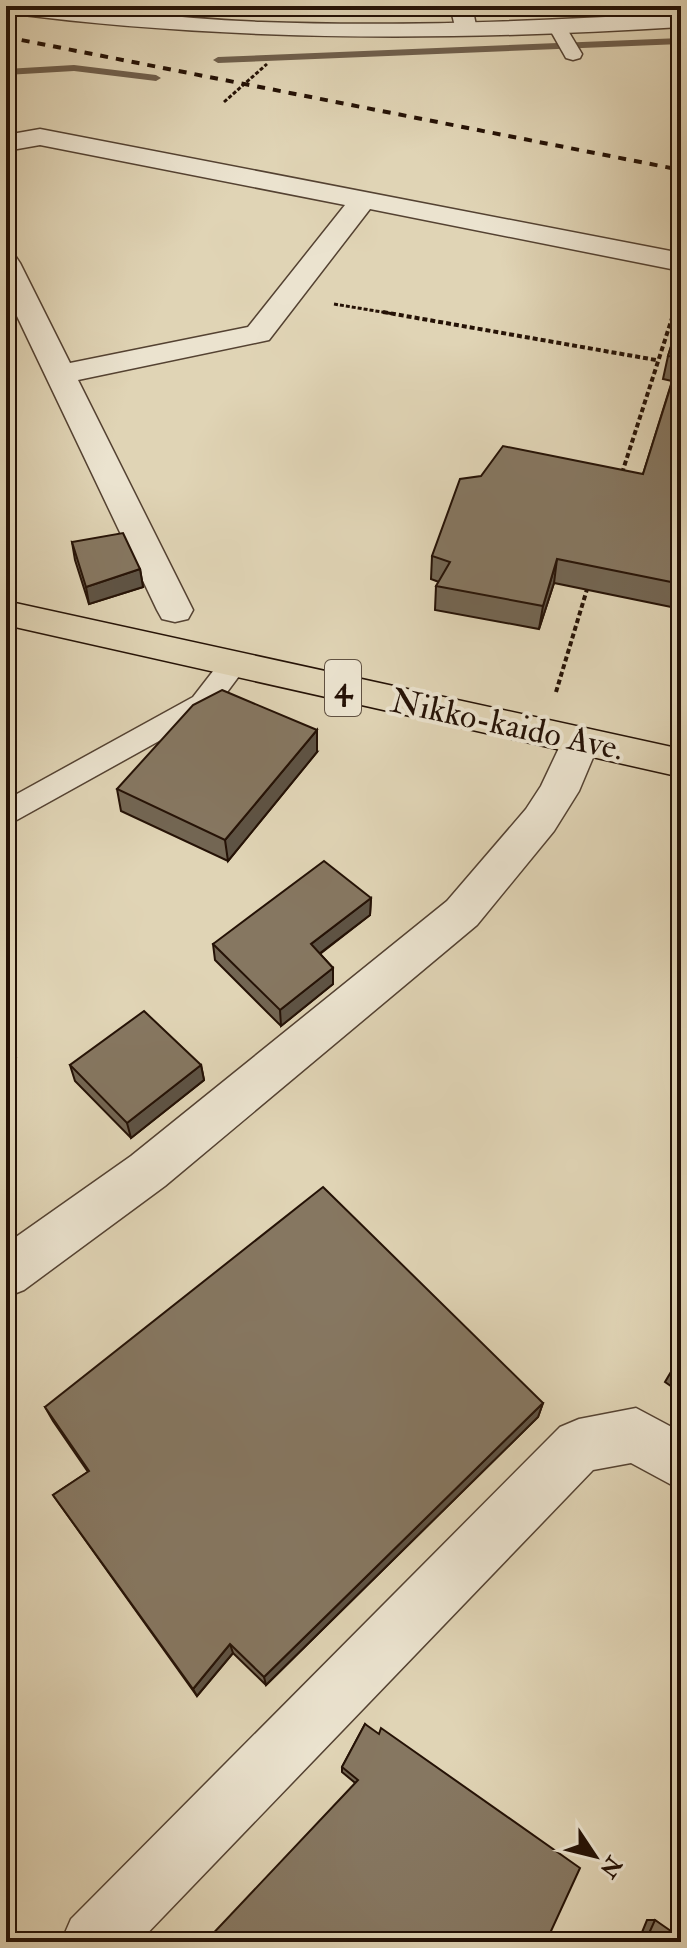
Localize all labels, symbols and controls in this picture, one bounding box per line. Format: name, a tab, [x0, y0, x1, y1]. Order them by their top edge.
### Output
road number: 4	[325, 660, 361, 716]
street label: Nikko-kaido Ave.	[387, 679, 627, 771]
north arrow	[555, 1816, 635, 1896]
text: N	[593, 1850, 628, 1883]

